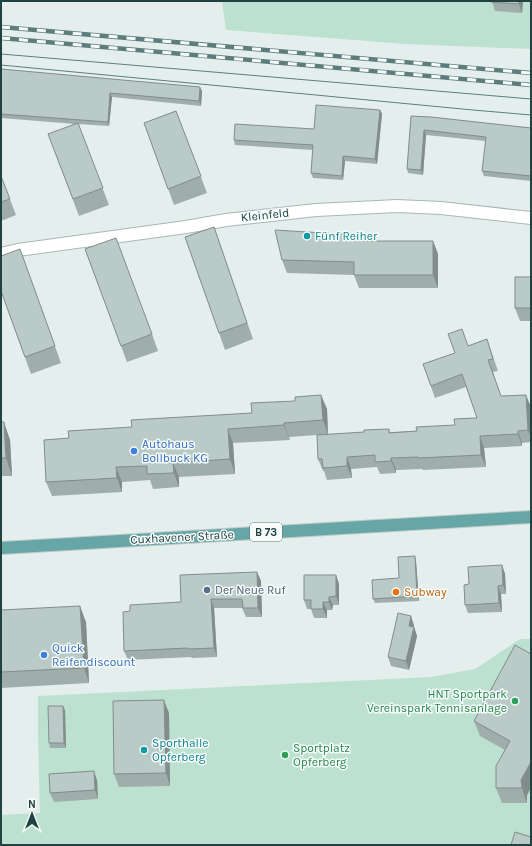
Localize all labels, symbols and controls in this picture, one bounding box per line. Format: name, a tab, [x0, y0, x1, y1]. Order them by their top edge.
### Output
street label: Kleinfeld	[240, 206, 290, 224]
place label: Fünf Reiher	[315, 229, 378, 243]
marker: Fünf Reiher	[302, 231, 312, 241]
place label: Autohaus Bollbuck KG	[142, 437, 208, 465]
marker: Autohaus Bollbuck KG	[129, 446, 139, 456]
road number: B 73	[250, 523, 282, 541]
street label: Cuxhavener Straße	[130, 527, 234, 547]
place label: Der Neue Ruf	[215, 583, 287, 597]
marker: Der Neue Ruf	[202, 585, 212, 595]
place label: Subway	[404, 585, 447, 599]
marker: Subway	[391, 587, 401, 597]
place label: Quick Reifendiscount	[52, 641, 136, 669]
marker: Quick Reifendiscount	[39, 650, 49, 660]
place label: HNT Sportpark Vereinspark Tennisanlage	[367, 687, 507, 715]
marker: HNT Sportpark Vereinspark Tennisanlage	[510, 696, 520, 706]
place label: Sporthalle Opferberg	[152, 736, 208, 764]
place label: Sportplatz Opferberg	[293, 741, 350, 769]
marker: Sporthalle Opferberg	[139, 745, 149, 755]
marker: Sportplatz Opferberg	[280, 750, 290, 760]
north arrow	[12, 794, 52, 834]
text: N	[28, 798, 36, 811]

